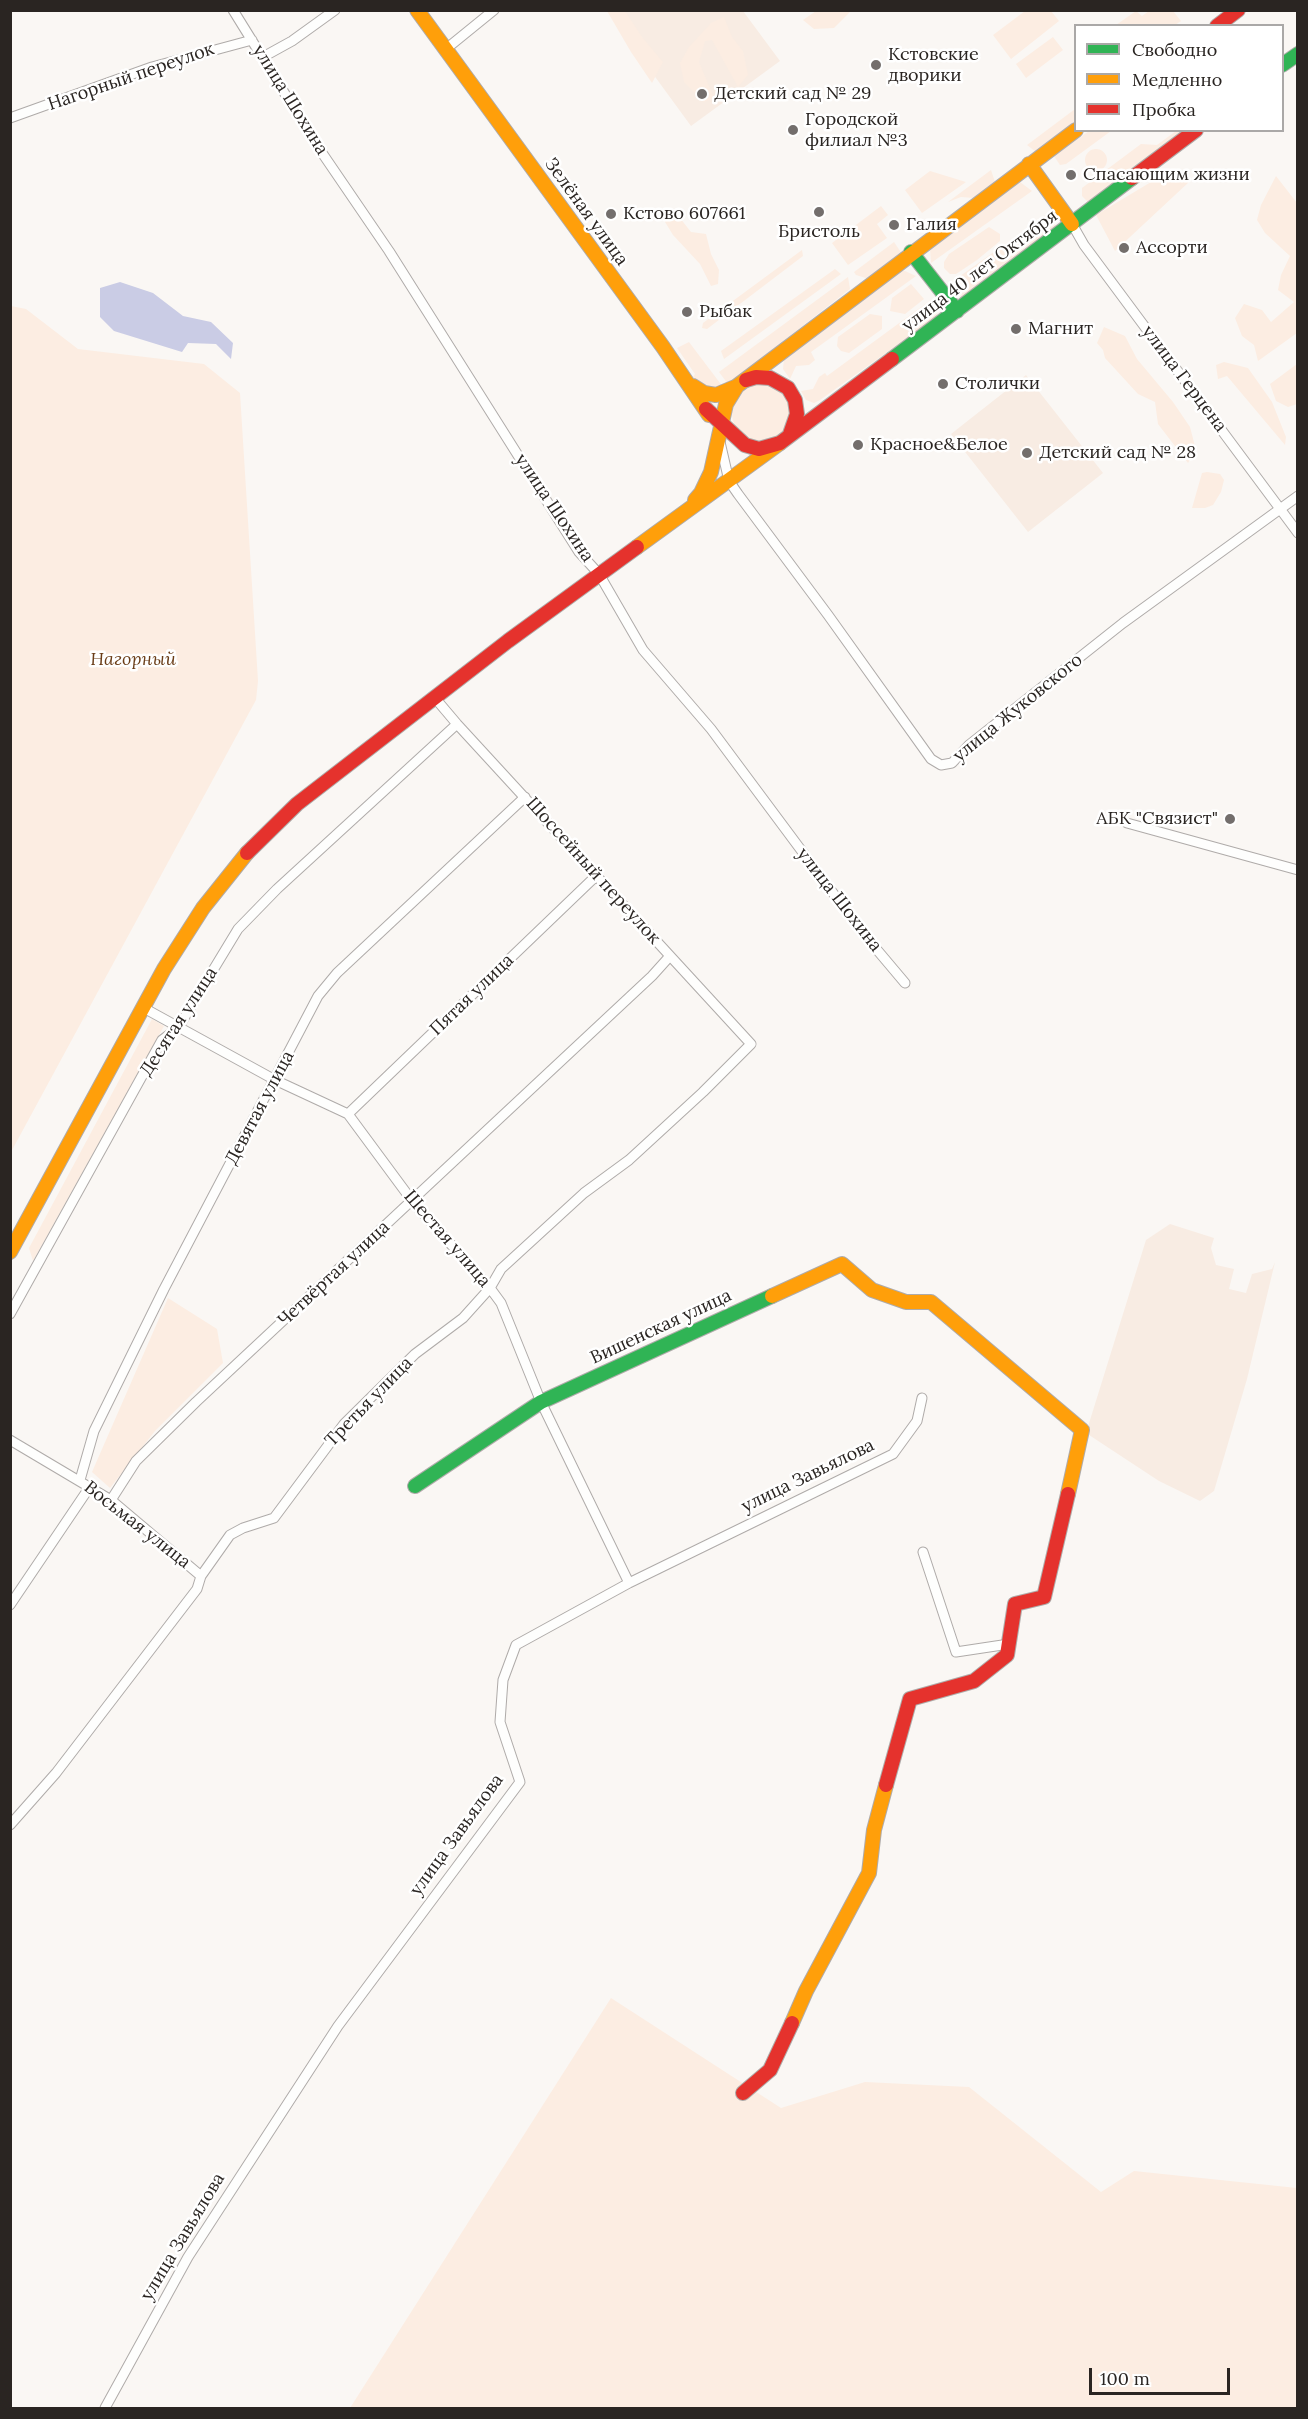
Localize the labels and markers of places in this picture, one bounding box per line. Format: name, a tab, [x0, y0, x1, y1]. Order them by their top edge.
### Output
place label: Кстовские дворики	[888, 44, 979, 86]
marker: Кстовские дворики	[869, 58, 883, 72]
place label: Детский сад № 29	[714, 83, 871, 105]
marker: Детский сад № 29	[695, 87, 709, 101]
place label: Городской филиал №3	[805, 109, 908, 152]
marker: Городской филиал №3	[786, 123, 800, 137]
place label: Спасающим жизни	[1083, 164, 1250, 186]
marker: Спасающим жизни	[1064, 168, 1078, 182]
place label: Кстово 607661	[623, 203, 746, 225]
marker: Бристоль	[812, 205, 826, 219]
marker: Кстово 607661	[604, 207, 618, 221]
place label: Галия	[906, 214, 957, 236]
marker: Галия	[887, 218, 901, 232]
place label: Бристоль	[778, 221, 860, 243]
place label: Ассорти	[1136, 237, 1208, 259]
marker: Ассорти	[1117, 241, 1131, 255]
place label: Рыбак	[699, 301, 752, 323]
marker: Рыбак	[680, 305, 694, 319]
place label: Магнит	[1028, 318, 1093, 340]
marker: Магнит	[1009, 322, 1023, 336]
place label: Столички	[955, 373, 1040, 395]
marker: Столички	[936, 377, 950, 391]
place label: Красное&Белое	[870, 434, 1008, 456]
marker: Красное&Белое	[851, 438, 865, 452]
place label: Детский сад № 28	[1039, 442, 1196, 464]
marker: Детский сад № 28	[1020, 446, 1034, 460]
place label: АБК "Связист"	[1096, 808, 1218, 830]
marker: АБК "Связист"	[1223, 812, 1237, 826]

